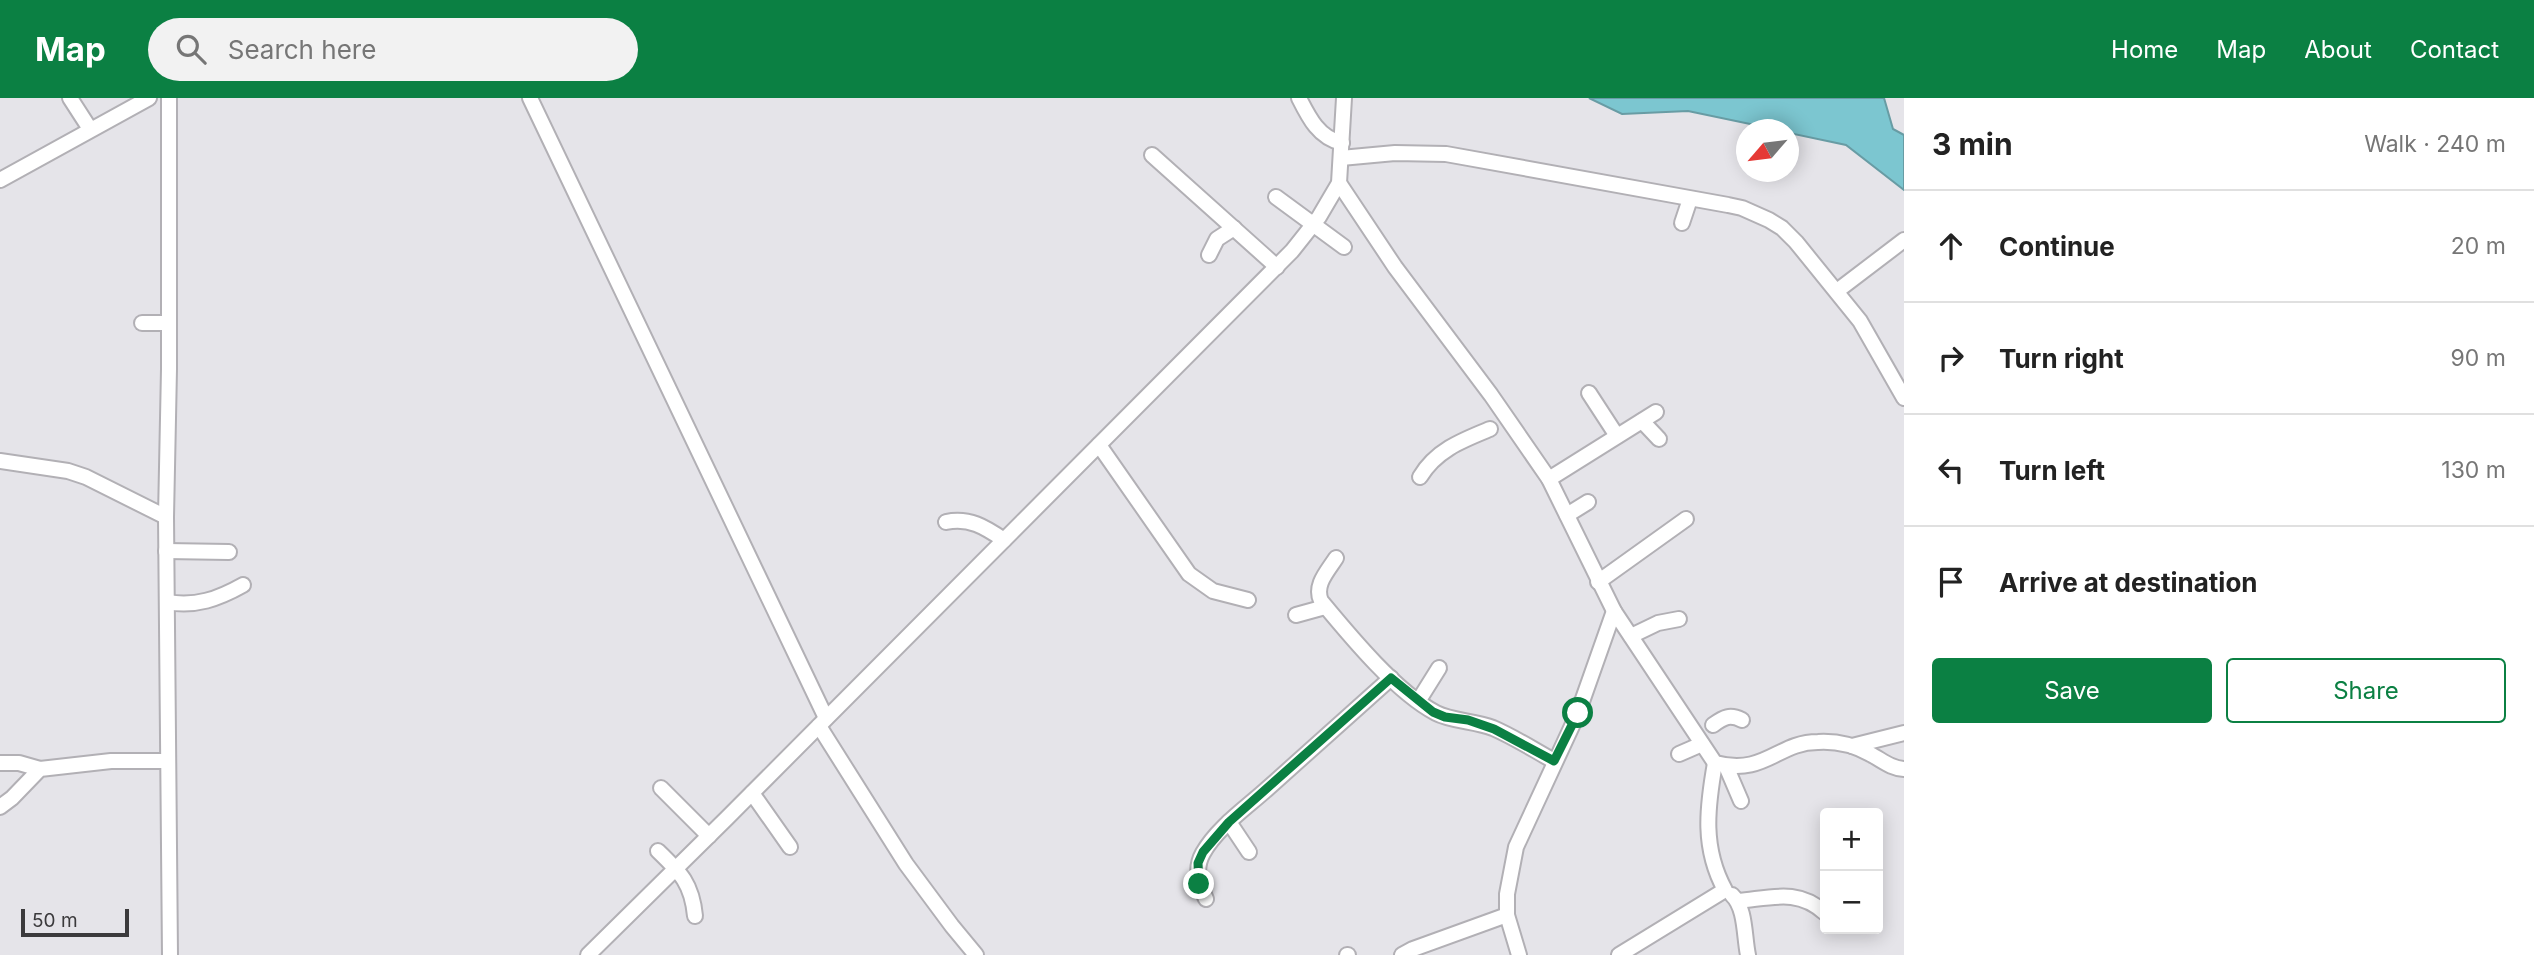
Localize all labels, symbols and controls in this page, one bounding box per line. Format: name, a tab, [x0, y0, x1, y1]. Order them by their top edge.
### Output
search box	[148, 18, 638, 81]
text: Map	[35, 29, 106, 69]
icon: search	[172, 30, 210, 68]
text: Search here	[228, 34, 376, 65]
text: Home	[2111, 35, 2178, 64]
text: Map	[2216, 35, 2266, 64]
text: About	[2304, 35, 2372, 64]
text: Contact	[2410, 35, 2499, 64]
north arrow	[1736, 119, 1799, 182]
text: 3 min	[1932, 126, 2013, 162]
text: Walk · 240 m	[2364, 130, 2506, 158]
icon: ahead	[1932, 227, 1970, 265]
text: Continue	[1999, 231, 2115, 262]
text: 20 m	[2451, 232, 2506, 260]
icon: right	[1932, 339, 1970, 377]
text: Turn right	[1999, 343, 2124, 374]
text: 90 m	[2451, 344, 2506, 372]
icon: left	[1932, 451, 1970, 489]
text: Turn left	[1999, 455, 2105, 486]
text: 130 m	[2441, 456, 2506, 484]
icon: arrive	[1932, 563, 1970, 601]
text: Arrive at destination	[1999, 567, 2258, 598]
button: Save	[1932, 658, 2212, 723]
button: Share	[2226, 658, 2506, 723]
route start	[1562, 697, 1593, 728]
map controls	[1820, 808, 1883, 934]
button: +	[1820, 808, 1883, 871]
route end	[1183, 868, 1214, 899]
button: −	[1820, 871, 1883, 934]
scale bar	[21, 906, 130, 938]
text: 50 m	[32, 909, 78, 932]

